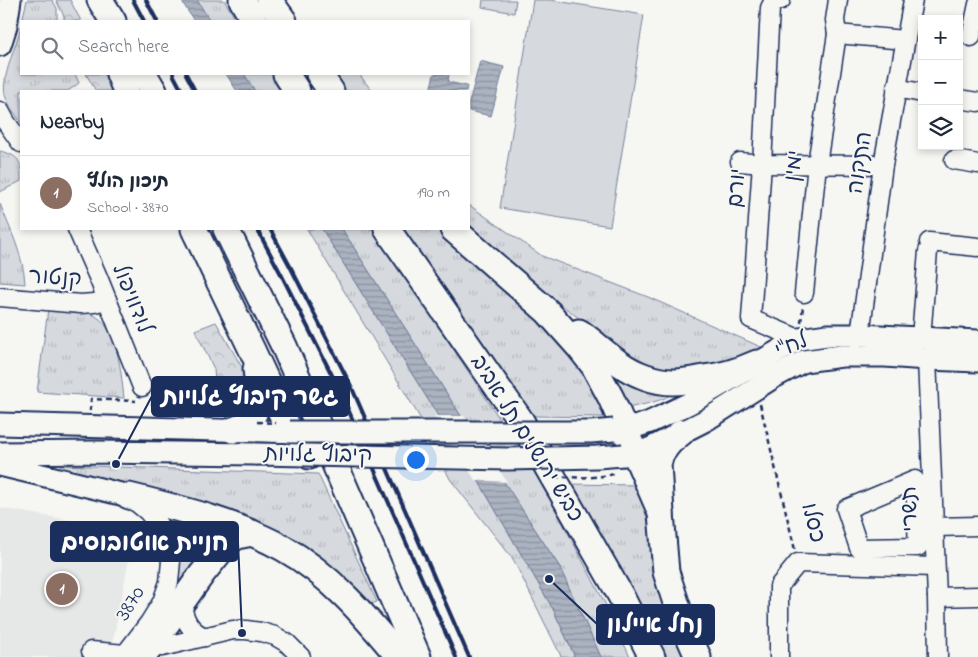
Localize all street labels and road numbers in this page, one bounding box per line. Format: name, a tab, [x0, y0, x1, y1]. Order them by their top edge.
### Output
street label: התקוה	[840, 129, 882, 197]
street label: ימין	[777, 149, 813, 183]
street label: יורם	[721, 167, 755, 209]
street label: לודוויפול	[103, 259, 160, 340]
street label: קנטור	[27, 261, 83, 297]
street label: לח"י	[770, 325, 815, 368]
street label: כביש ירושלים תל אביב	[462, 349, 590, 529]
street label: קיבוץ גלויות	[261, 439, 373, 473]
street label: תשרי	[894, 485, 928, 533]
street label: כסלו	[792, 500, 832, 546]
street label: 3870	[108, 580, 154, 628]

